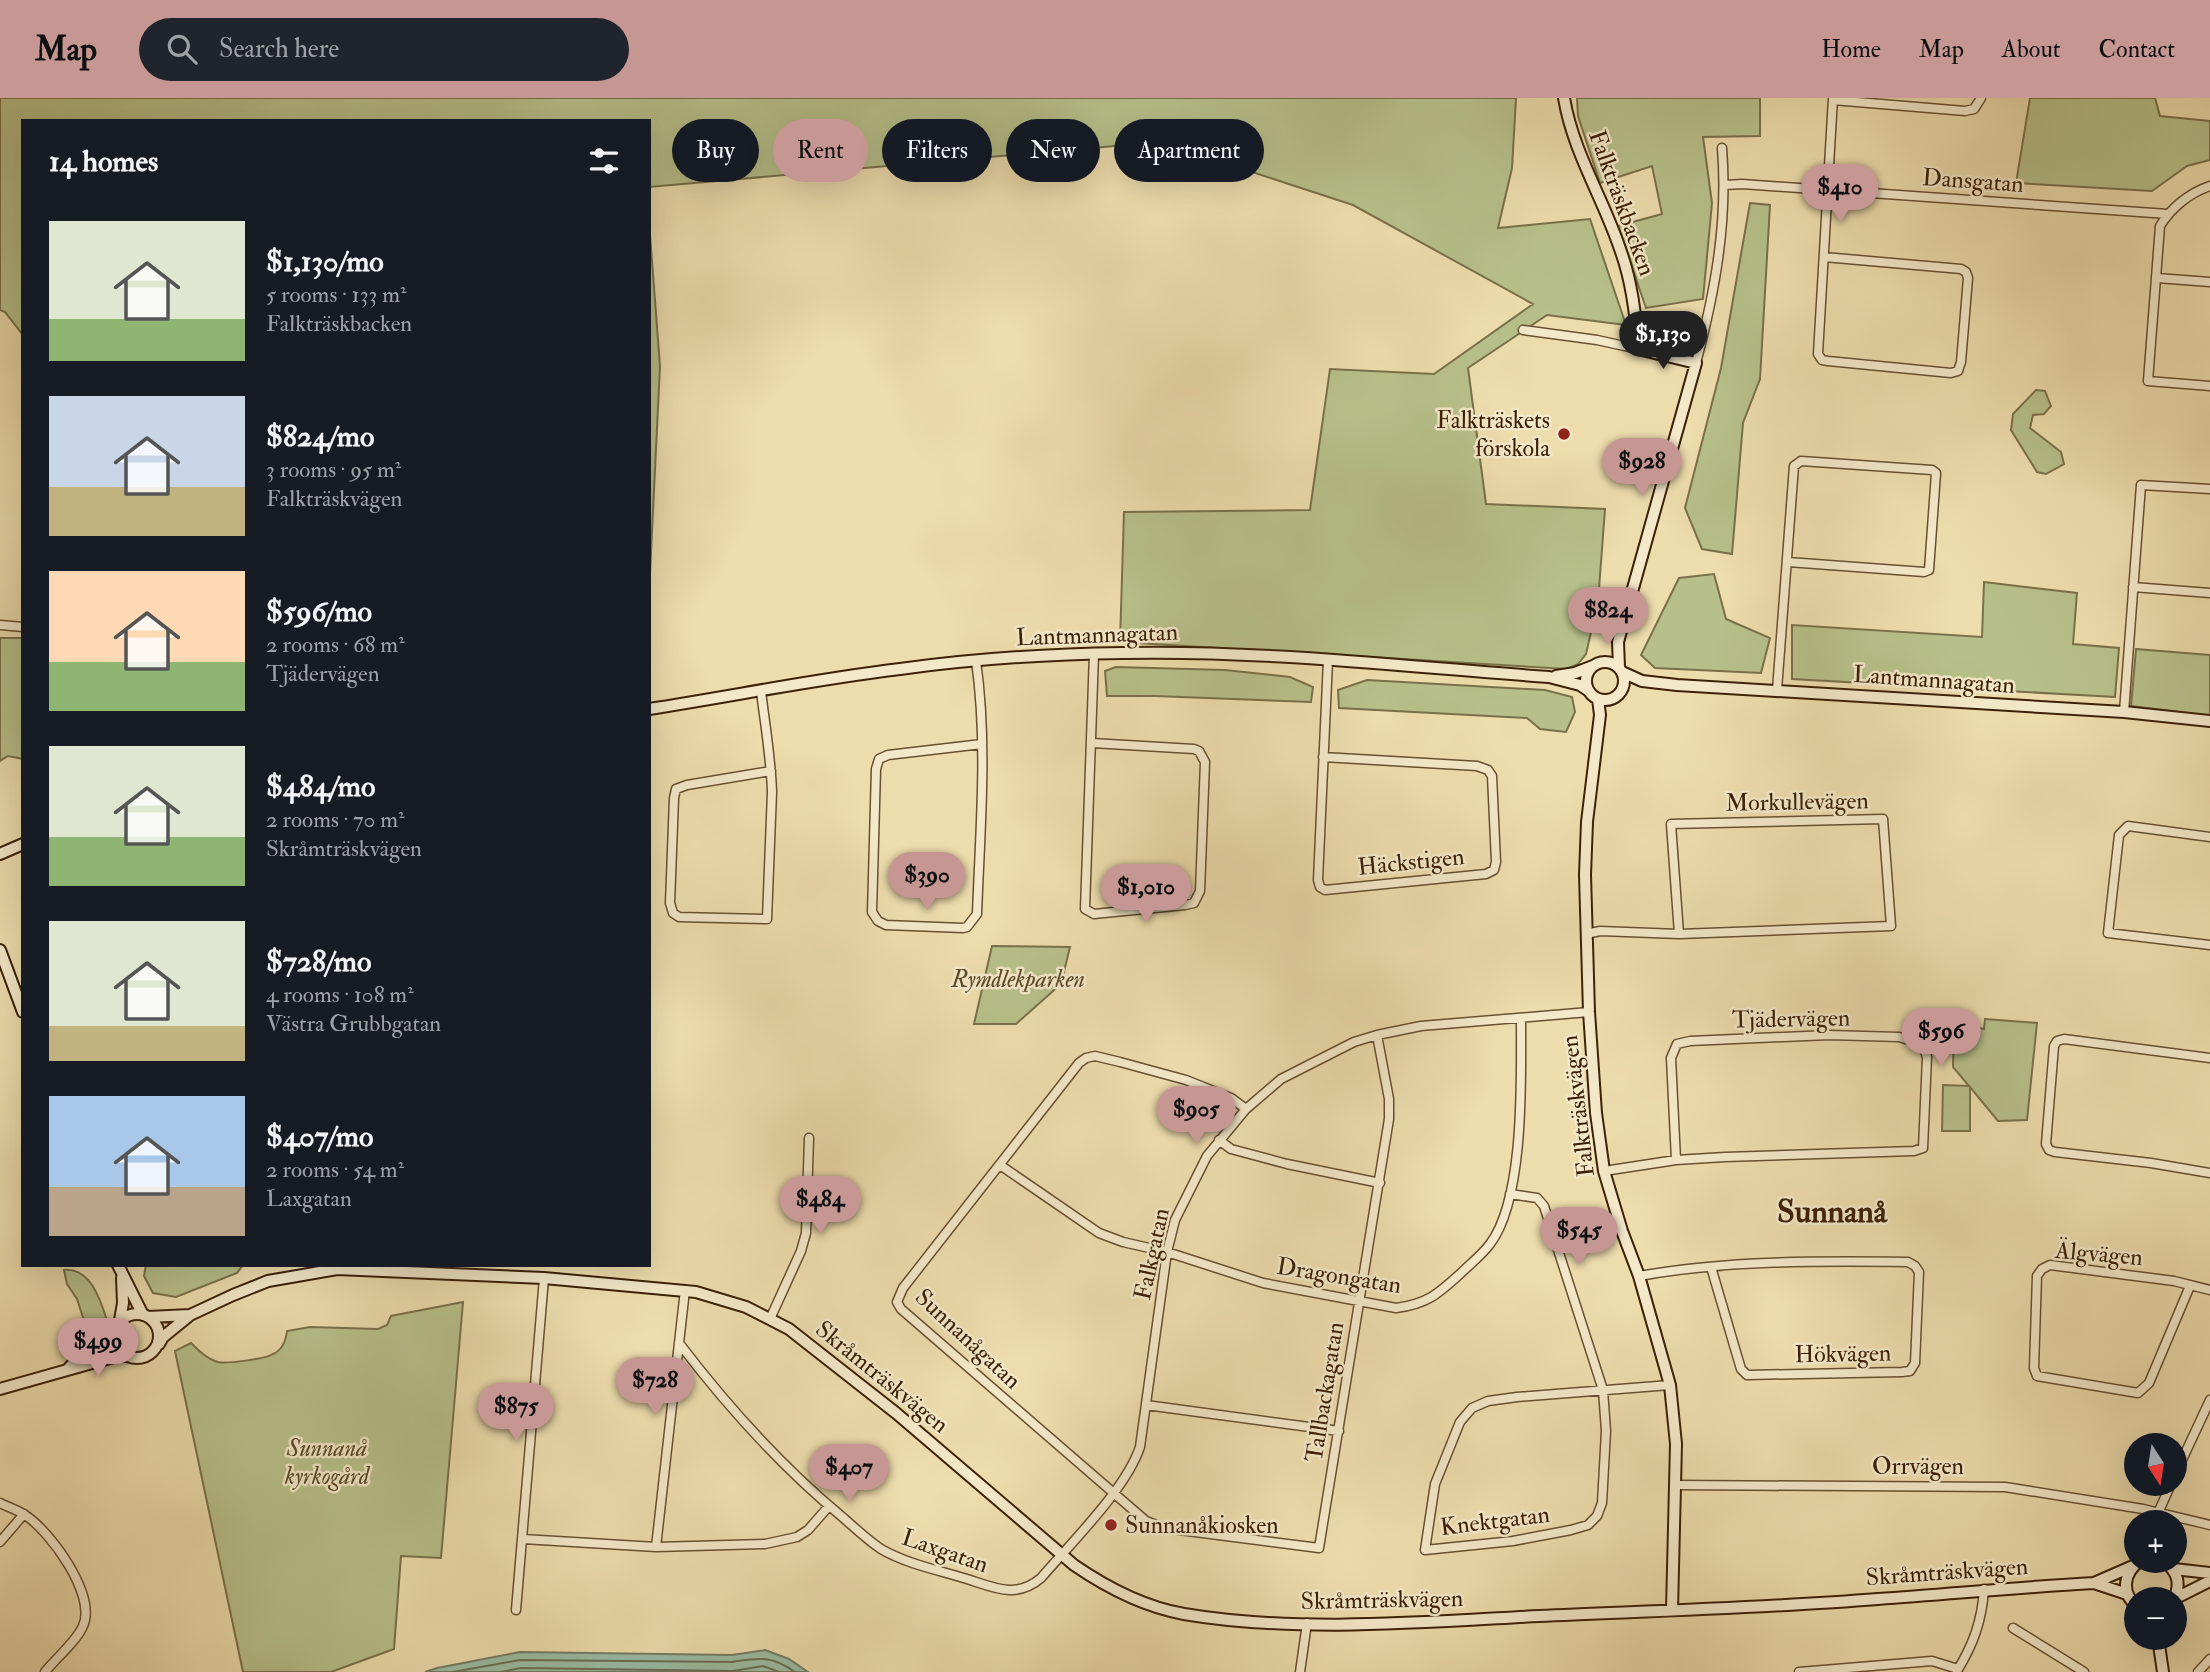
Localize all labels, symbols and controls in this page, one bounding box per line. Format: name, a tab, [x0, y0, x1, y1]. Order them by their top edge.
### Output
search box	[139, 18, 629, 81]
text: Map	[35, 29, 97, 70]
icon: search	[163, 30, 201, 68]
text: Search here	[219, 33, 339, 65]
text: Home	[1821, 34, 1881, 65]
text: Map	[1919, 34, 1964, 65]
text: About	[2002, 34, 2061, 65]
text: Contact	[2099, 34, 2175, 65]
chip: Buy	[672, 119, 759, 182]
chip: Rent	[773, 119, 868, 182]
chip: Filters	[882, 119, 992, 182]
chip: New	[1006, 119, 1100, 182]
chip: Apartment	[1114, 119, 1264, 182]
street label: Falkträskbacken	[1581, 126, 1663, 280]
icon: filters	[585, 142, 623, 180]
text: 14 homes	[49, 143, 158, 180]
street label: Dansgatan	[1921, 162, 2025, 200]
pin: $410	[1799, 164, 1881, 224]
text: $410	[1817, 172, 1863, 201]
text: $1,130/mo	[266, 243, 384, 280]
icon: home	[105, 249, 189, 333]
text: 5 rooms · 133 m²	[266, 280, 407, 309]
text: Falkträskbacken	[266, 309, 412, 338]
pin: $1,130	[1606, 312, 1720, 371]
text: $1,130	[1635, 319, 1691, 348]
place label: Falkträskets förskola	[1436, 405, 1551, 464]
text: $824/mo	[266, 418, 374, 455]
icon: home	[105, 424, 189, 508]
marker: Falkträskets förskola	[1556, 426, 1572, 442]
pin: $928	[1601, 438, 1683, 498]
text: $928	[1618, 446, 1666, 475]
text: 3 rooms · 95 m²	[266, 455, 401, 484]
text: Falkträskvägen	[266, 484, 402, 513]
pin: $824	[1567, 588, 1649, 647]
text: $596/mo	[266, 593, 372, 630]
text: $824	[1584, 595, 1632, 624]
icon: home	[105, 599, 189, 683]
street label: Lantmannagatan	[1015, 617, 1179, 653]
text: 2 rooms · 68 m²	[266, 630, 405, 659]
text: Tjädervägen	[266, 659, 380, 688]
street label: Lantmannagatan	[1852, 659, 2016, 701]
text: $484/mo	[266, 768, 375, 805]
icon: home	[105, 774, 189, 858]
street label: Morkullevägen	[1725, 785, 1869, 819]
text: 2 rooms · 70 m²	[266, 805, 405, 834]
text: Skråmträskvägen	[266, 834, 422, 863]
street label: Häckstigen	[1356, 841, 1466, 883]
pin: $390	[886, 852, 968, 912]
text: $390	[904, 860, 950, 889]
pin: $1,010	[1089, 864, 1203, 924]
text: $1,010	[1117, 872, 1175, 901]
text: $728/mo	[266, 943, 371, 980]
icon: home	[105, 949, 189, 1033]
park label: Rymdlekparken	[950, 964, 1085, 995]
text: 4 rooms · 108 m²	[266, 980, 414, 1009]
street label: Tjädervägen	[1731, 1002, 1851, 1036]
text: Västra Grubbgatan	[266, 1009, 441, 1038]
pin: $596	[1900, 1009, 1982, 1068]
text: $596	[1918, 1016, 1964, 1045]
street label: Falkträskvägen	[1554, 1033, 1602, 1179]
pin: $905	[1155, 1086, 1237, 1146]
text: $905	[1173, 1094, 1219, 1123]
text: $407/mo	[266, 1118, 373, 1155]
icon: home	[105, 1124, 189, 1208]
text: 2 rooms · 54 m²	[266, 1155, 404, 1184]
pin: $484	[779, 1176, 861, 1236]
text: Laxgatan	[266, 1184, 352, 1213]
text: $484	[796, 1184, 844, 1213]
district label: Sunnanå	[1777, 1192, 1888, 1232]
street label: Falkgatan	[1127, 1205, 1177, 1303]
pin: $545	[1538, 1208, 1620, 1267]
text: $545	[1556, 1215, 1602, 1244]
street label: Älgvägen	[2053, 1235, 2144, 1273]
street label: Dragongatan	[1274, 1251, 1404, 1301]
street label: Sunnanågatan	[908, 1282, 1028, 1396]
street label: Skråmträskvägen	[809, 1314, 955, 1440]
pin: $499	[57, 1318, 139, 1378]
street label: Tallbackagatan	[1299, 1320, 1351, 1464]
text: $499	[74, 1326, 123, 1355]
street label: Hökvägen	[1794, 1338, 1892, 1370]
pin: $728	[614, 1358, 696, 1417]
text: $728	[632, 1365, 678, 1394]
pin: $875	[475, 1384, 557, 1443]
text: $875	[494, 1391, 538, 1420]
park label: Sunnanå kyrkogård	[284, 1433, 371, 1492]
north arrow	[2124, 1433, 2188, 1496]
map controls	[2124, 1433, 2187, 1650]
pin: $407	[808, 1444, 890, 1504]
street label: Orrvägen	[1872, 1451, 1964, 1482]
text: $407	[825, 1452, 873, 1481]
street label: Knektgatan	[1439, 1499, 1551, 1543]
place label: Sunnanåkiosken	[1125, 1510, 1279, 1541]
button: +	[2124, 1510, 2187, 1573]
marker: Sunnanåkiosken	[1103, 1517, 1119, 1533]
street label: Laxgatan	[898, 1522, 992, 1580]
street label: Skråmträskvägen	[1865, 1551, 2029, 1593]
street label: Skråmträskvägen	[1300, 1583, 1464, 1617]
button: −	[2124, 1587, 2187, 1650]

